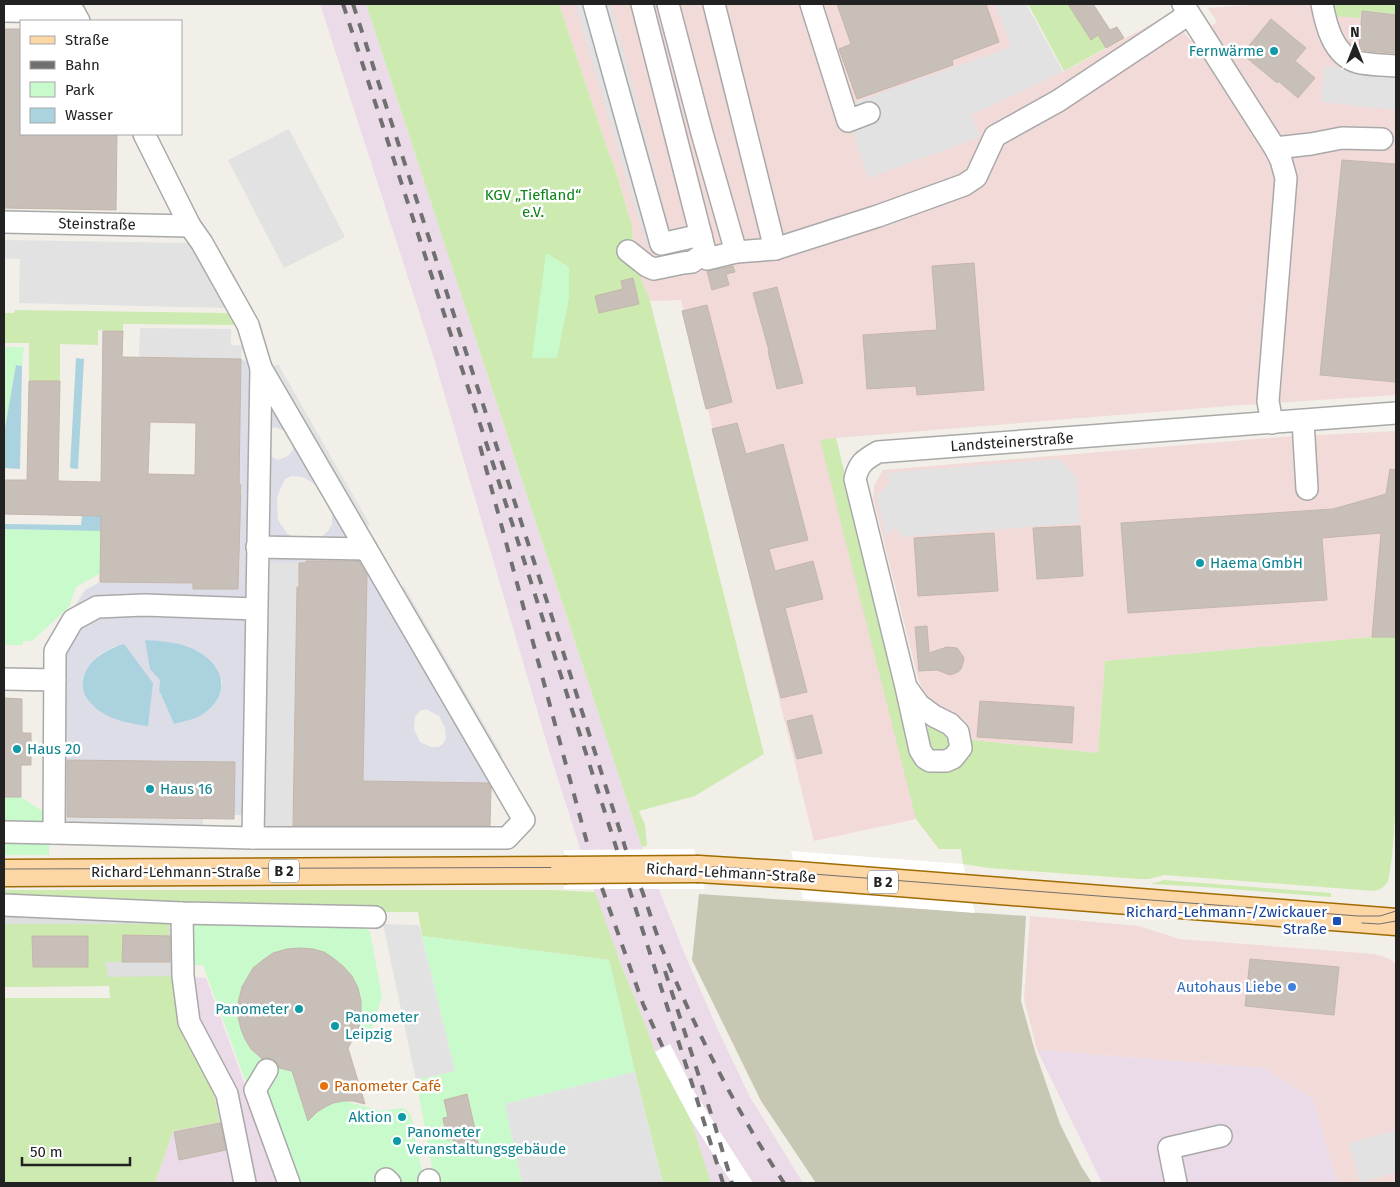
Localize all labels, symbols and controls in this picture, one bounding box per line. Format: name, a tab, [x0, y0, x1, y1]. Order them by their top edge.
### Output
legend	[20, 20, 182, 135]
north arrow	[1330, 20, 1380, 70]
text: N	[1350, 24, 1360, 41]
text: Straße	[65, 31, 109, 49]
place label: Fernwärme	[1189, 42, 1264, 60]
marker: Fernwärme	[1268, 45, 1280, 57]
text: Bahn	[65, 56, 100, 74]
text: Park	[65, 81, 95, 99]
text: Wasser	[65, 106, 113, 124]
park label: KGV „Tiefland“ e.V.	[485, 186, 581, 221]
street label: Steinstraße	[58, 214, 136, 234]
street label: Landsteinerstraße	[950, 429, 1074, 455]
place label: Haema GmbH	[1210, 554, 1303, 572]
marker: Haema GmbH	[1194, 557, 1206, 569]
place label: Haus 20	[27, 740, 81, 758]
marker: Haus 20	[11, 743, 23, 755]
place label: Haus 16	[160, 780, 213, 798]
marker: Haus 16	[144, 783, 156, 795]
road number: B 2	[269, 859, 299, 882]
street label: Richard-Lehmann-Straße	[646, 860, 816, 886]
street label: Richard-Lehmann-Straße	[91, 863, 261, 881]
road number: B 2	[868, 870, 898, 894]
place label: Richard-Lehmann-/Zwickauer Straße	[1126, 903, 1327, 938]
marker: Richard-Lehmann-/Zwickauer Straße	[1331, 915, 1343, 927]
place label: Autohaus Liebe	[1177, 978, 1282, 996]
marker: Autohaus Liebe	[1286, 981, 1298, 993]
place label: Panometer	[215, 1000, 289, 1018]
marker: Panometer	[293, 1003, 305, 1015]
place label: Panometer Leipzig	[345, 1008, 419, 1043]
marker: Panometer Leipzig	[329, 1020, 341, 1032]
place label: Panometer Café	[334, 1077, 441, 1095]
marker: Panometer Café	[318, 1080, 330, 1092]
place label: Aktion	[349, 1108, 392, 1126]
marker: Aktion	[396, 1111, 408, 1123]
place label: Panometer Veranstaltungsgebäude	[407, 1123, 566, 1158]
scale bar	[22, 1134, 130, 1166]
marker: Panometer Veranstaltungsgebäude	[391, 1135, 403, 1147]
text: 50 m	[30, 1143, 63, 1161]

